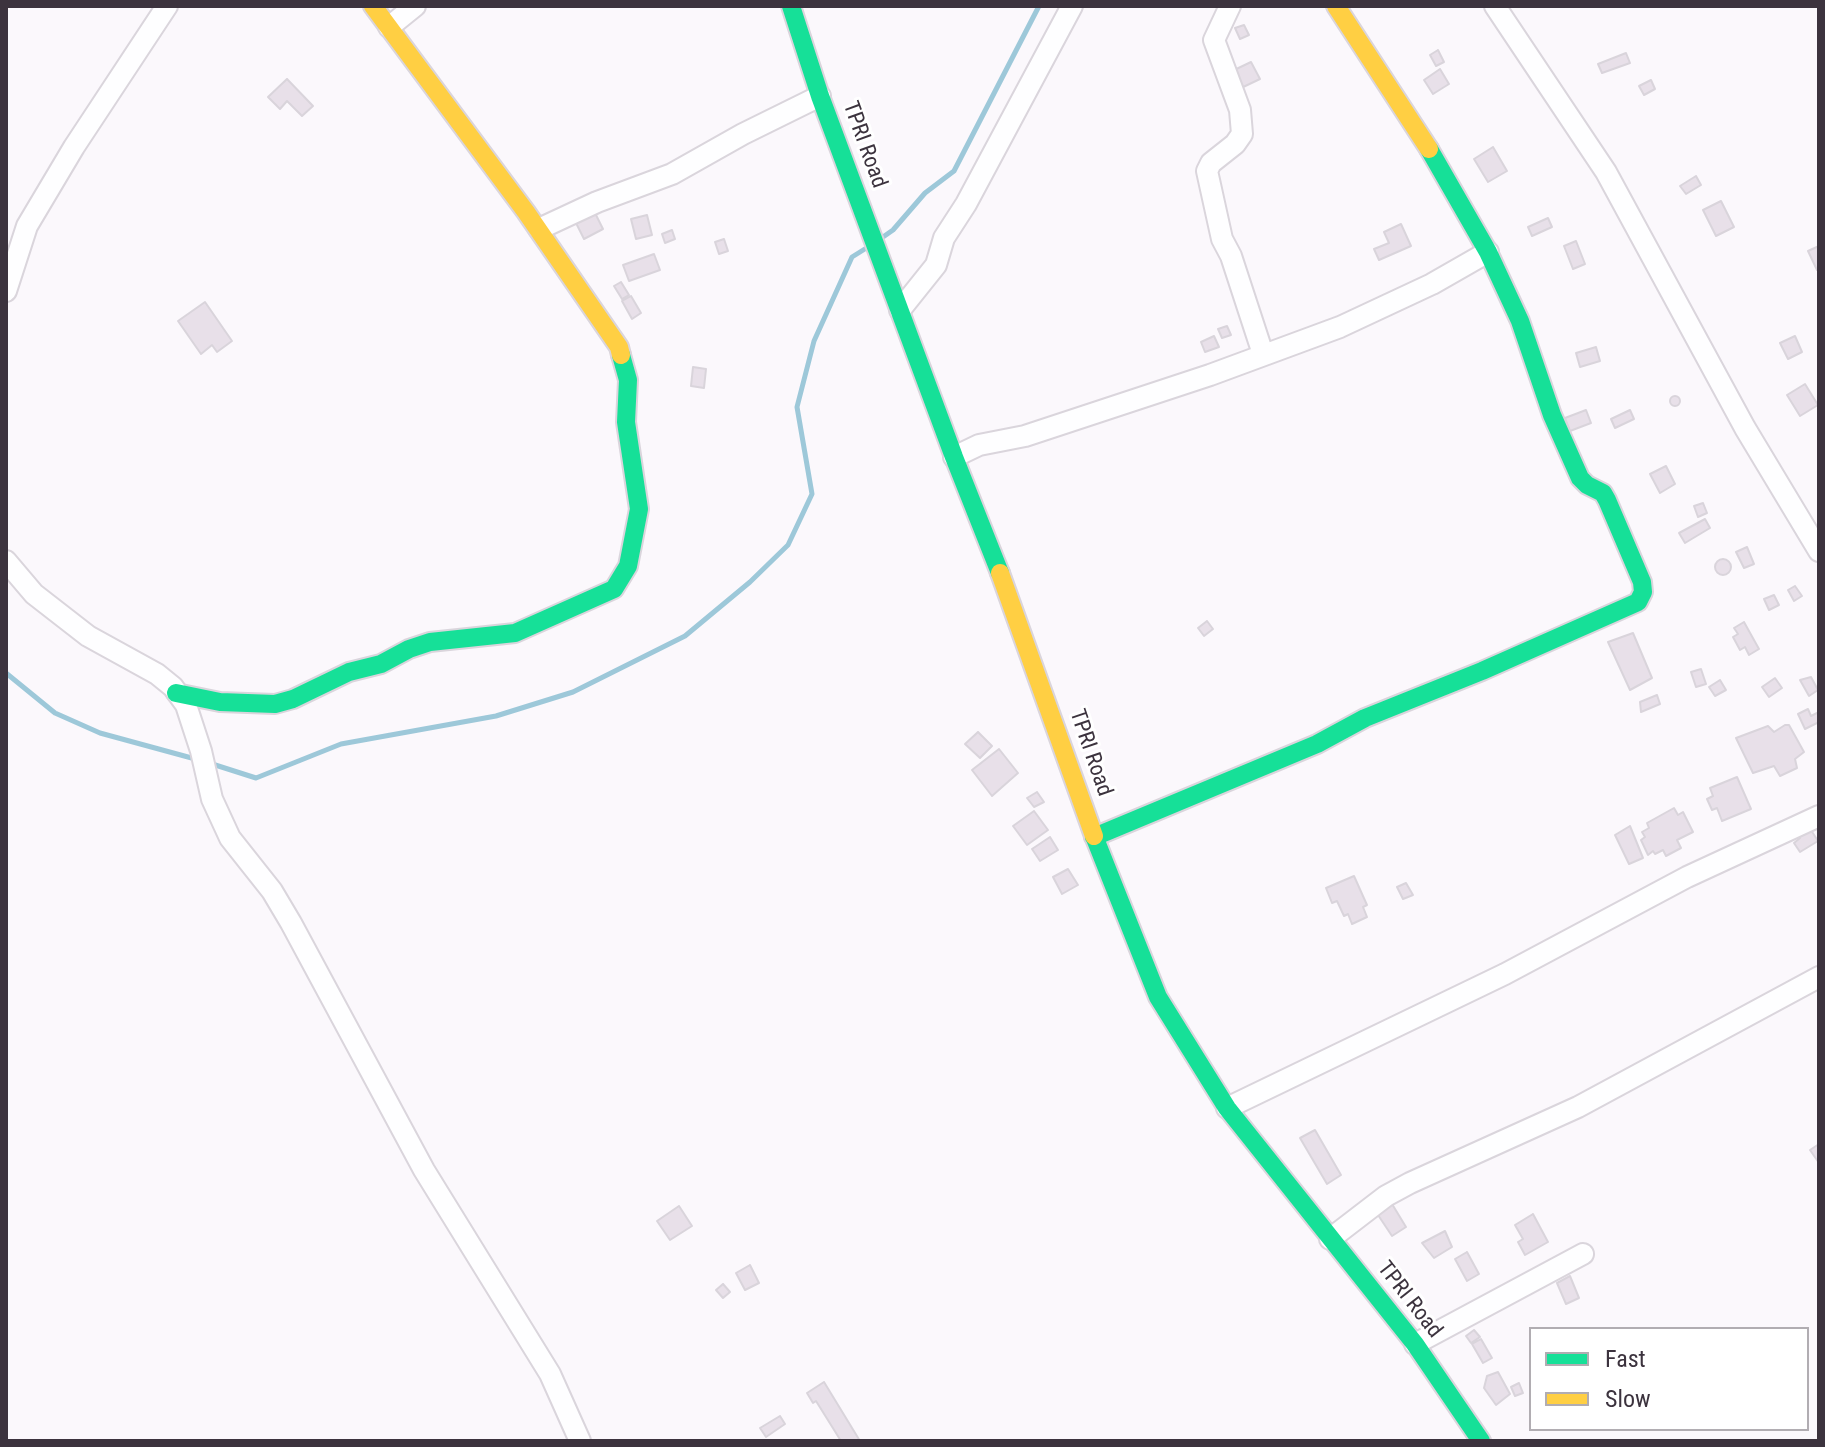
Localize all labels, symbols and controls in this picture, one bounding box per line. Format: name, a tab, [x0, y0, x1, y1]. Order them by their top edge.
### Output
street label: TPRI Road	[836, 98, 892, 192]
street label: TPRI Road	[1063, 706, 1117, 800]
street label: TPRI Road	[1371, 1256, 1447, 1344]
legend	[1529, 1327, 1809, 1431]
text: Fast	[1605, 1345, 1646, 1373]
text: Slow	[1605, 1385, 1651, 1413]

